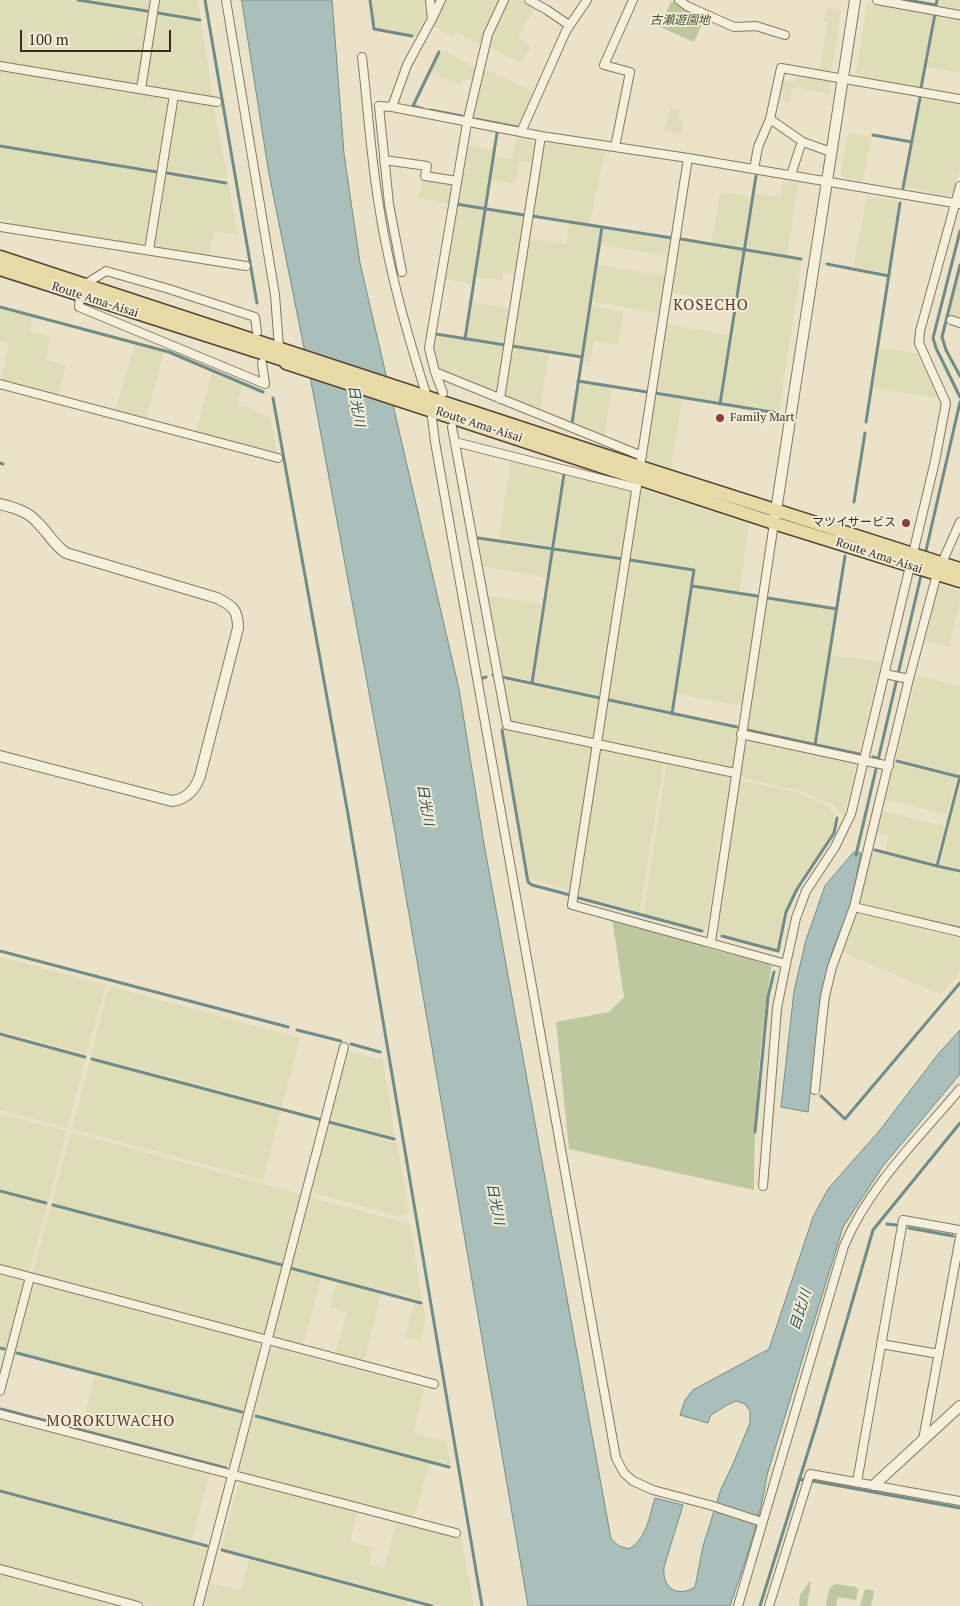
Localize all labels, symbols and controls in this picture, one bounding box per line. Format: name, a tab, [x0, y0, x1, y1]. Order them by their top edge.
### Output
park label: 古瀬遊園地	[650, 14, 710, 28]
scale bar	[22, 20, 174, 52]
text: 100 m	[28, 29, 69, 49]
street label: Route Ama-Aisai	[50, 279, 140, 321]
district label: KOSECHO	[672, 297, 750, 315]
water label: 日光川	[344, 384, 368, 428]
street label: Route Ama-Aisai	[434, 404, 524, 446]
place label: Family Mart	[730, 411, 795, 425]
marker: Family Mart	[714, 412, 726, 424]
place label: マツイサービス	[812, 516, 896, 530]
marker: マツイサービス	[900, 517, 912, 529]
street label: Route Ama-Aisai	[834, 535, 924, 577]
water label: 日光川	[413, 783, 437, 827]
water label: 日光川	[483, 1182, 507, 1226]
water label: 目比川	[787, 1287, 815, 1333]
district label: MOROKUWACHO	[45, 1413, 177, 1431]

